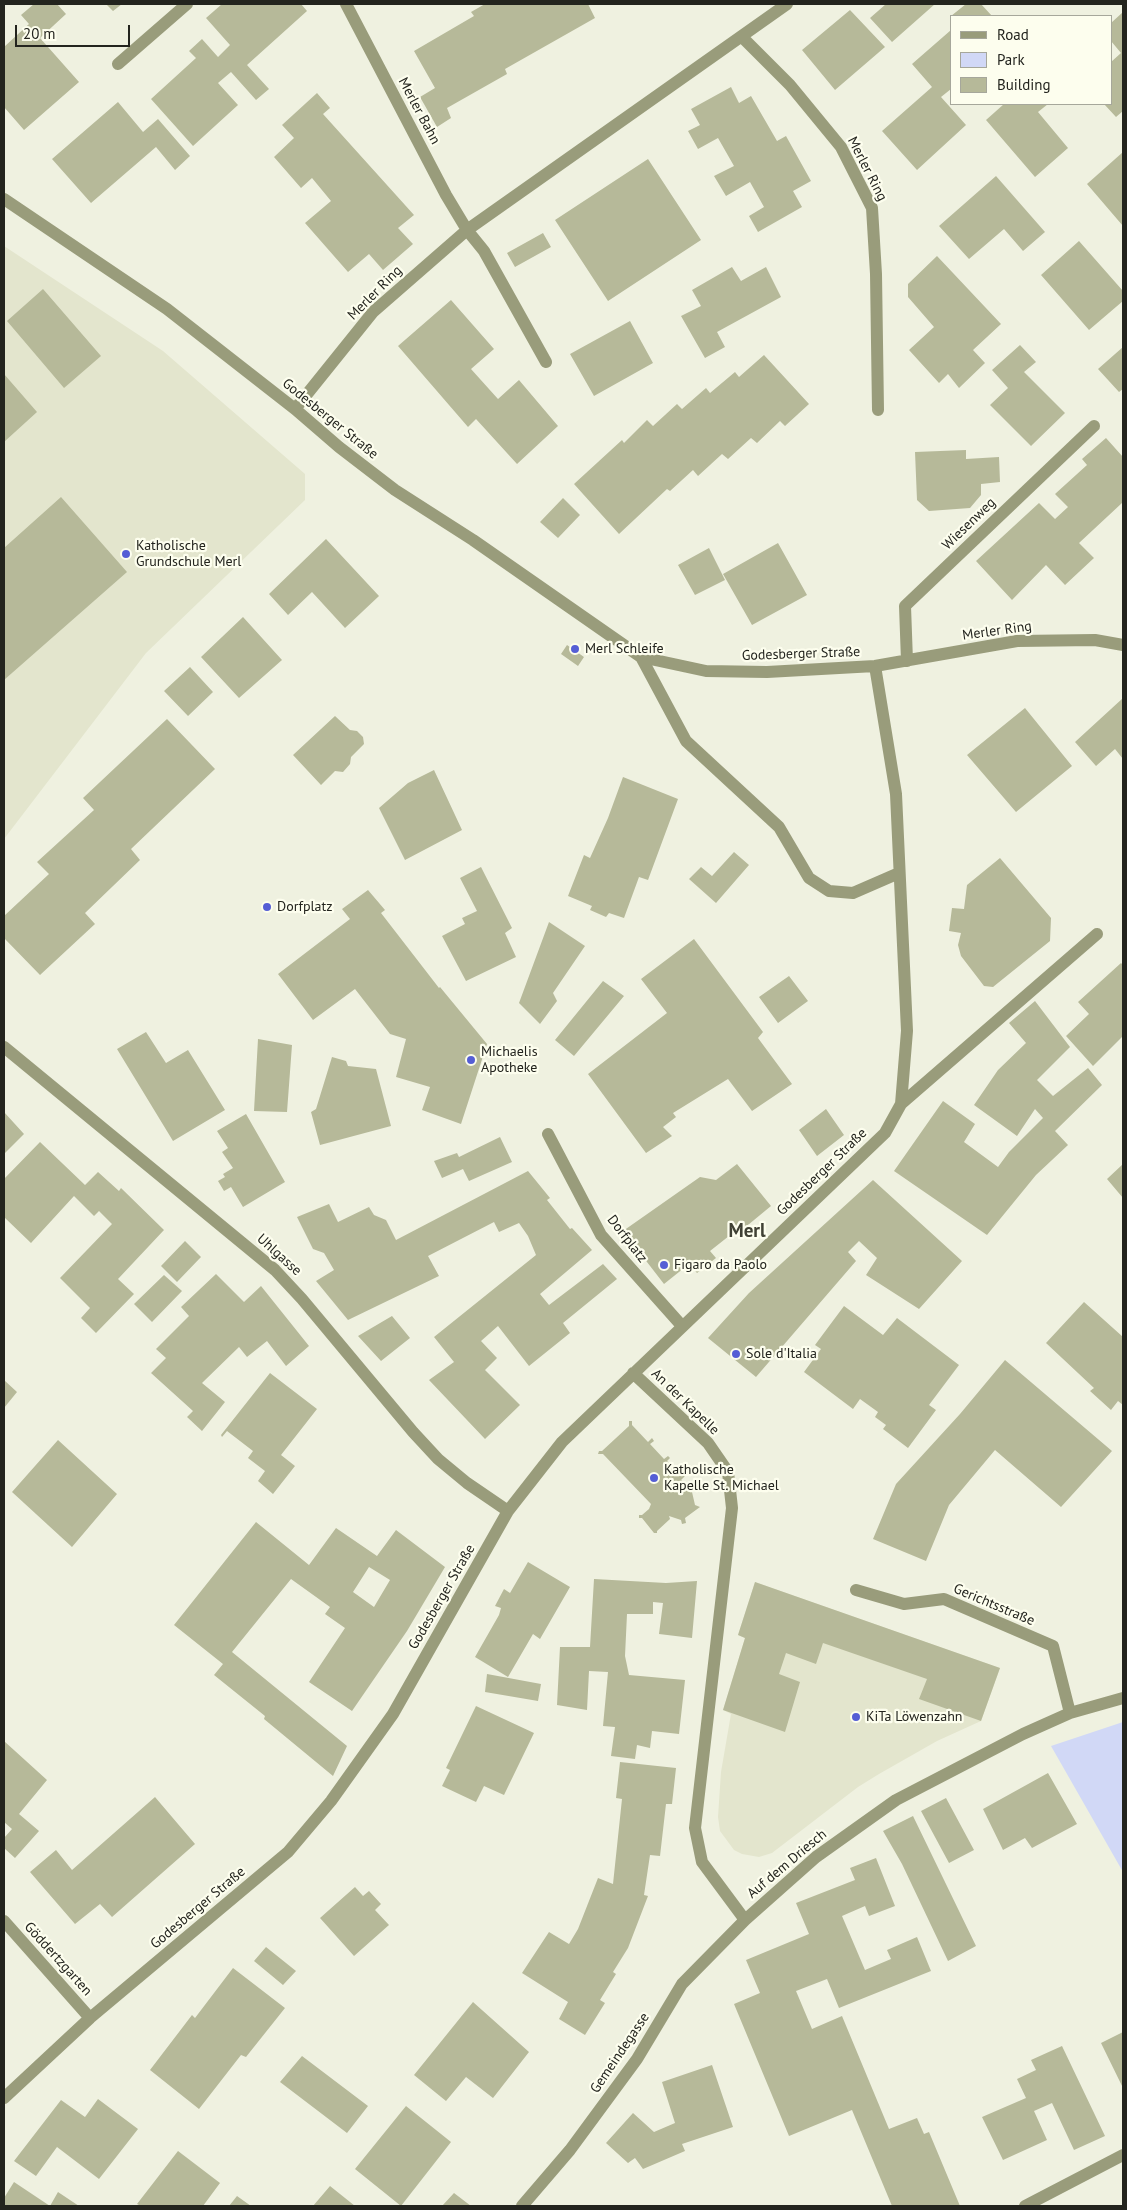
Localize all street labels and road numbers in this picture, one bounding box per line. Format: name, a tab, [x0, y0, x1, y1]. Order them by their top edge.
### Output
street label: Merler Bahn	[394, 75, 444, 147]
street label: Merler Ring	[844, 134, 890, 204]
street label: Merler Ring	[344, 262, 406, 324]
street label: Godesberger Straße	[279, 375, 381, 463]
street label: Wiesenweg	[939, 494, 999, 554]
street label: Merler Ring	[961, 618, 1033, 644]
street label: Godesberger Straße	[742, 644, 860, 664]
street label: Godesberger Straße	[774, 1125, 870, 1219]
street label: Dorfplatz	[603, 1212, 651, 1266]
street label: Uhlgasse	[253, 1231, 305, 1279]
street label: An der Kapelle	[648, 1365, 722, 1439]
street label: Godesberger Straße	[405, 1542, 479, 1652]
street label: Gerichtsstraße	[951, 1580, 1037, 1630]
street label: Auf dem Driesch	[744, 1826, 830, 1902]
street label: Godesberger Straße	[147, 1863, 249, 1953]
street label: Göddertzgarten	[21, 1919, 95, 1999]
street label: Gemeindegasse	[587, 2010, 653, 2096]

